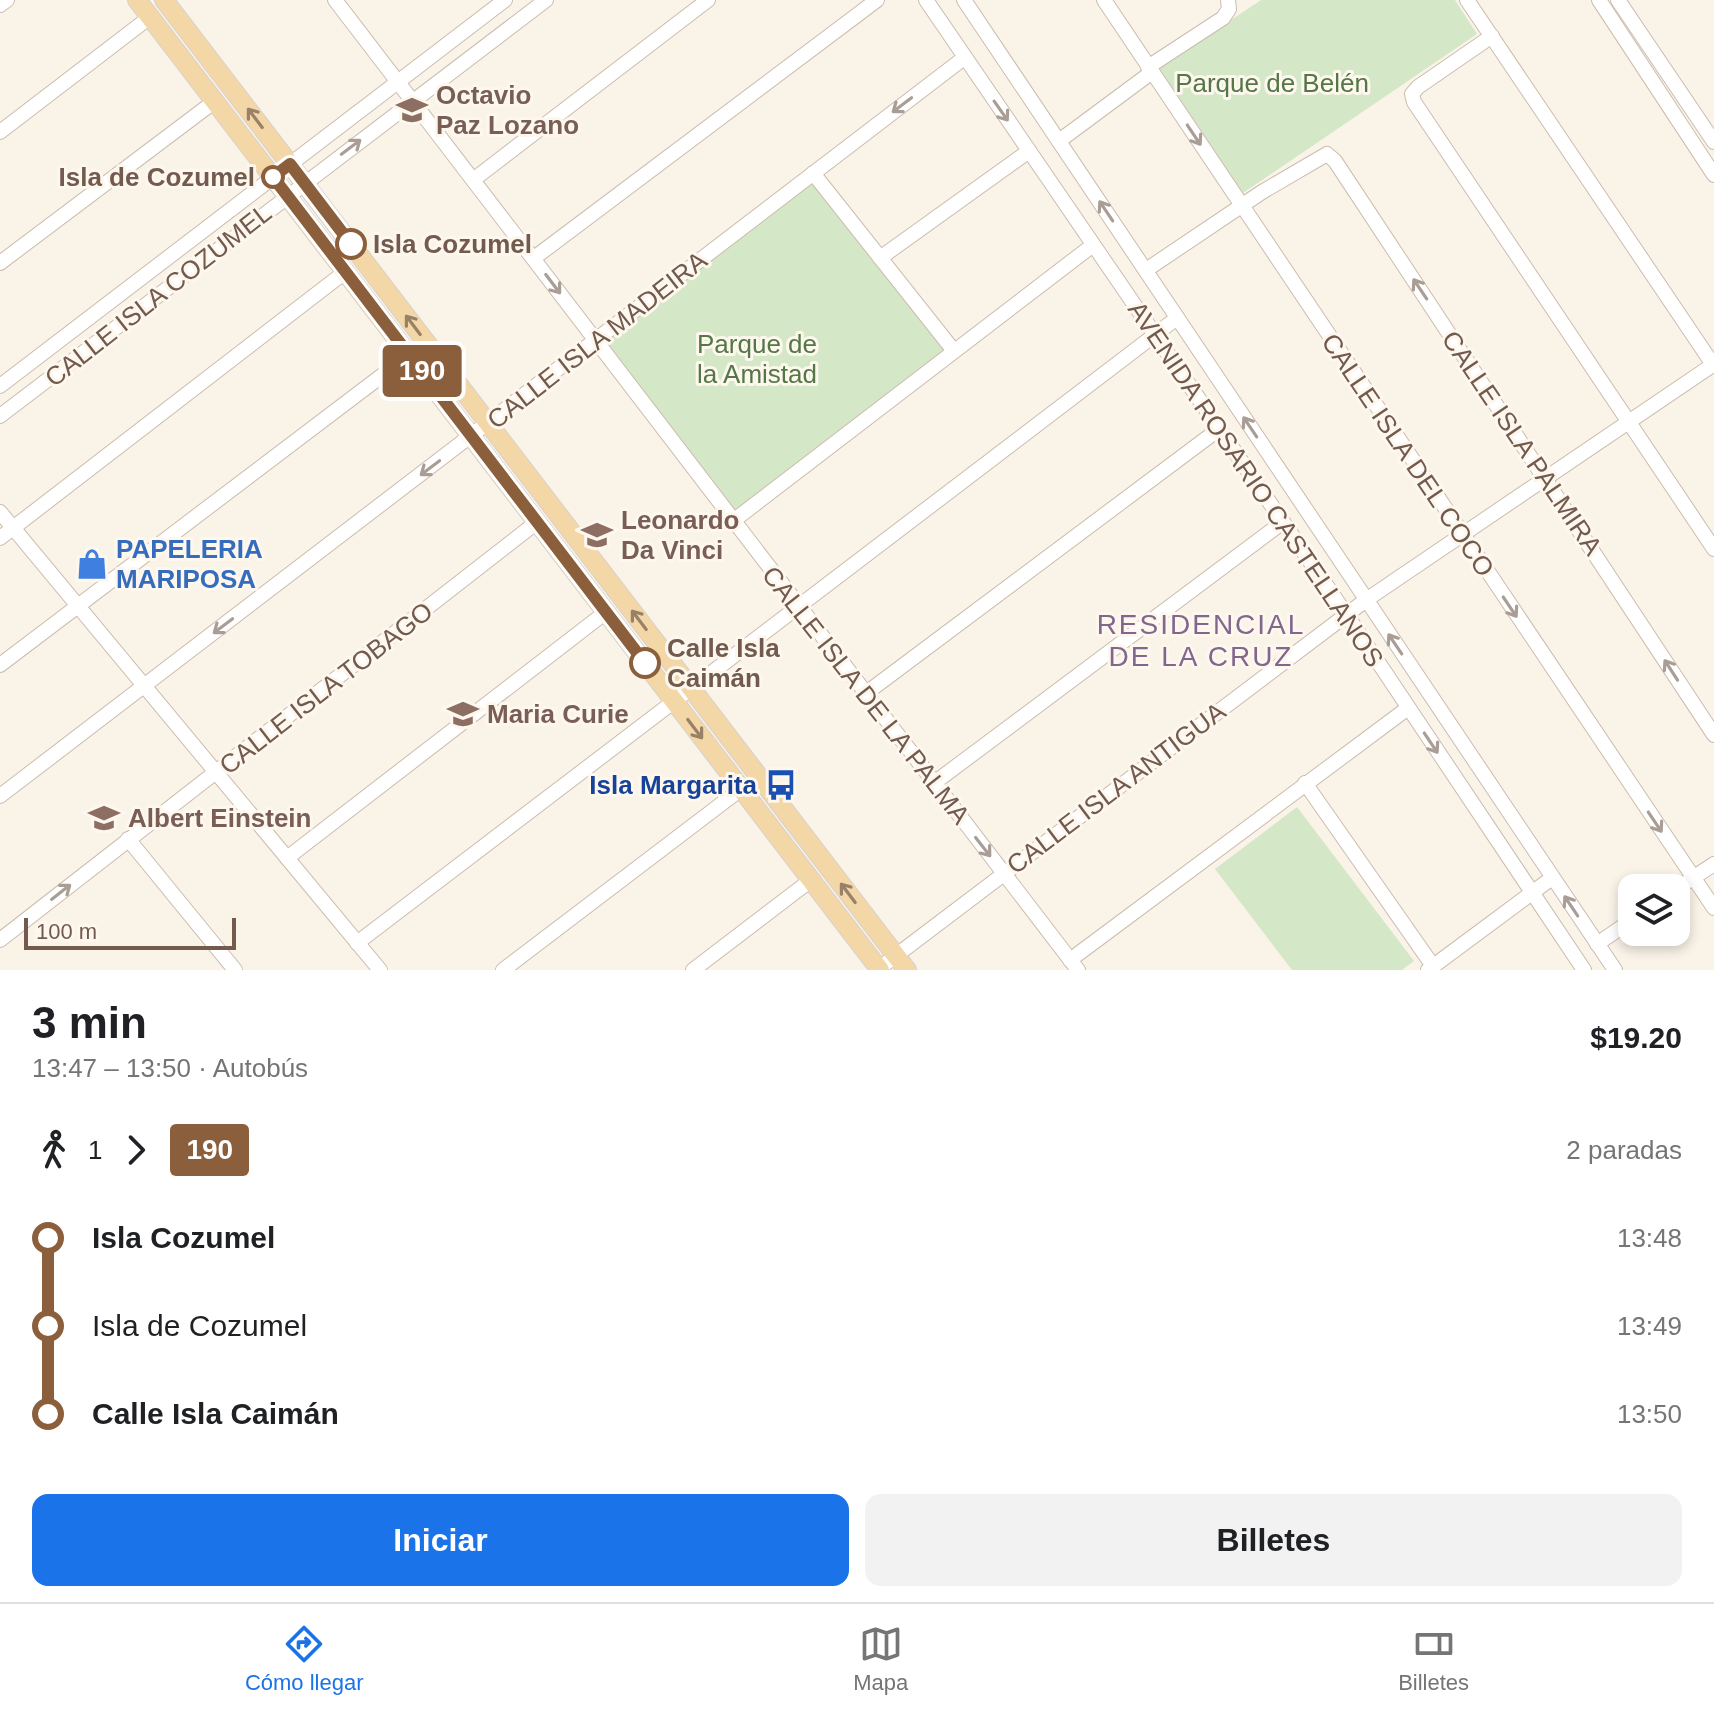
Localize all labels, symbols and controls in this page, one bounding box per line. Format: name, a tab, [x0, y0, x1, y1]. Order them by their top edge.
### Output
park label: Parque de Belén	[1175, 68, 1369, 98]
place label: Octavio Paz Lozano	[436, 80, 579, 140]
school or university icon: Octavio Paz Lozano	[395, 93, 429, 127]
one-way arrow	[892, 97, 913, 114]
one-way arrow	[993, 99, 1009, 121]
one-way arrow	[246, 108, 263, 129]
one-way arrow	[1186, 123, 1202, 145]
one-way arrow	[340, 138, 361, 155]
place label: Isla de Cozumel	[59, 162, 255, 192]
marker: Isla de Cozumel	[262, 166, 284, 188]
street label: CALLE ISLA COZUMEL	[39, 197, 277, 393]
one-way arrow	[1098, 201, 1114, 223]
marker: Isla Cozumel	[336, 229, 366, 259]
place label: Isla Cozumel	[373, 229, 532, 259]
street label: CALLE ISLA MADEIRA	[481, 245, 713, 435]
one-way arrow	[545, 273, 562, 294]
one-way arrow	[1411, 278, 1427, 301]
street label: AVENIDA ROSARIO CASTELLANOS	[1122, 296, 1390, 672]
one-way arrow	[404, 315, 421, 336]
street label: CALLE ISLA PALMIRA	[1436, 325, 1609, 561]
street label: CALLE ISLA DEL COCO	[1315, 328, 1501, 582]
park label: Parque de la Amistad	[697, 329, 817, 389]
line badge: 190	[376, 345, 468, 397]
text: 190	[399, 355, 445, 386]
one-way arrow	[1242, 417, 1259, 439]
one-way arrow	[419, 460, 441, 477]
place label: Leonardo Da Vinci	[621, 505, 739, 565]
school or university icon: Leonardo Da Vinci	[580, 518, 614, 552]
place label: PAPELERIA MARIPOSA	[116, 534, 263, 594]
shop icon: PAPELERIA MARIPOSA	[75, 547, 109, 581]
street label: CALLE ISLA DE LA PALMA	[756, 560, 976, 830]
one-way arrow	[1502, 595, 1518, 617]
street label: CALLE ISLA TOBAGO	[214, 596, 438, 780]
district label: RESIDENCIAL DE LA CRUZ	[1097, 609, 1305, 672]
one-way arrow	[631, 610, 648, 631]
one-way arrow	[213, 618, 234, 635]
place label: Calle Isla Caimán	[667, 633, 780, 693]
one-way arrow	[1387, 633, 1403, 655]
marker: Calle Isla Caimán	[630, 648, 660, 678]
one-way arrow	[1663, 659, 1680, 681]
street label: CALLE ISLA ANTIGUA	[1001, 696, 1232, 880]
school or university icon: Maria Curie	[446, 697, 480, 731]
place label: Maria Curie	[487, 699, 629, 729]
one-way arrow	[687, 718, 704, 739]
one-way arrow	[1422, 731, 1439, 753]
bus stop icon: Isla Margarita	[764, 768, 798, 802]
place label: Isla Margarita	[589, 770, 758, 800]
school or university icon: Albert Einstein	[87, 801, 121, 835]
place label: Albert Einstein	[128, 803, 311, 833]
one-way arrow	[1647, 811, 1663, 833]
one-way arrow	[974, 835, 991, 857]
map controls	[1618, 874, 1690, 946]
button: layers	[1618, 874, 1690, 946]
one-way arrow	[50, 883, 71, 901]
one-way arrow	[840, 883, 857, 904]
one-way arrow	[1563, 895, 1579, 917]
scale bar	[24, 914, 236, 950]
text: 100 m	[36, 919, 97, 944]
text: 3 min	[32, 998, 147, 1047]
text: $19.20	[1590, 1021, 1682, 1054]
text: 13:47 – 13:50 · Autobús	[32, 1053, 308, 1083]
icon: walk	[32, 1128, 76, 1172]
icon: forward	[114, 1128, 158, 1172]
text: 190	[186, 1134, 233, 1165]
text: 1	[88, 1135, 102, 1165]
text: 2 paradas	[1566, 1135, 1682, 1165]
text: Isla Cozumel	[92, 1221, 275, 1254]
text: 13:48	[1617, 1223, 1682, 1253]
text: Isla de Cozumel	[92, 1309, 307, 1342]
text: 13:49	[1617, 1311, 1682, 1341]
text: Calle Isla Caimán	[92, 1397, 339, 1430]
text: 13:50	[1617, 1399, 1682, 1429]
button: Iniciar	[32, 1494, 849, 1586]
button: Billetes	[865, 1494, 1682, 1586]
tab: Cómo llegar	[245, 1622, 364, 1696]
tab: Mapa	[853, 1622, 908, 1696]
tab: Billetes	[1398, 1622, 1469, 1696]

